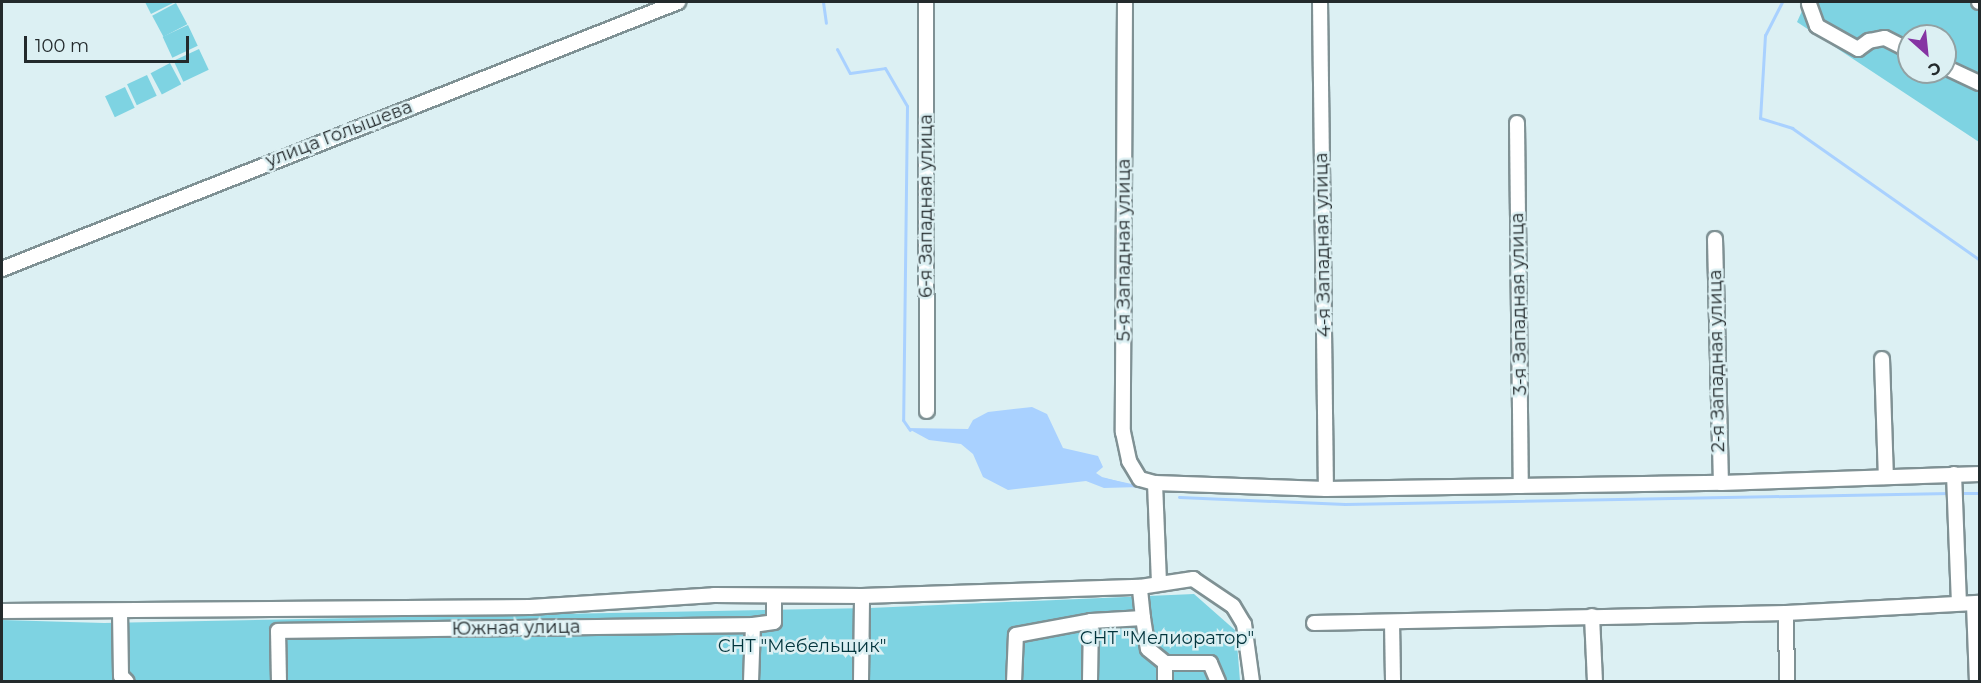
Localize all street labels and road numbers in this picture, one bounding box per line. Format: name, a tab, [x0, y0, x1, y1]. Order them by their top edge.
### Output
street label: улица Голышева	[263, 96, 415, 172]
street label: 6-я Западная улица	[915, 114, 937, 298]
street label: 4-я Западная улица	[1311, 152, 1335, 338]
street label: 5-я Западная улица	[1113, 159, 1135, 341]
street label: 3-я Западная улица	[1507, 212, 1531, 396]
street label: 2-я Западная улица	[1705, 269, 1729, 453]
street label: Южная улица	[451, 616, 581, 640]

